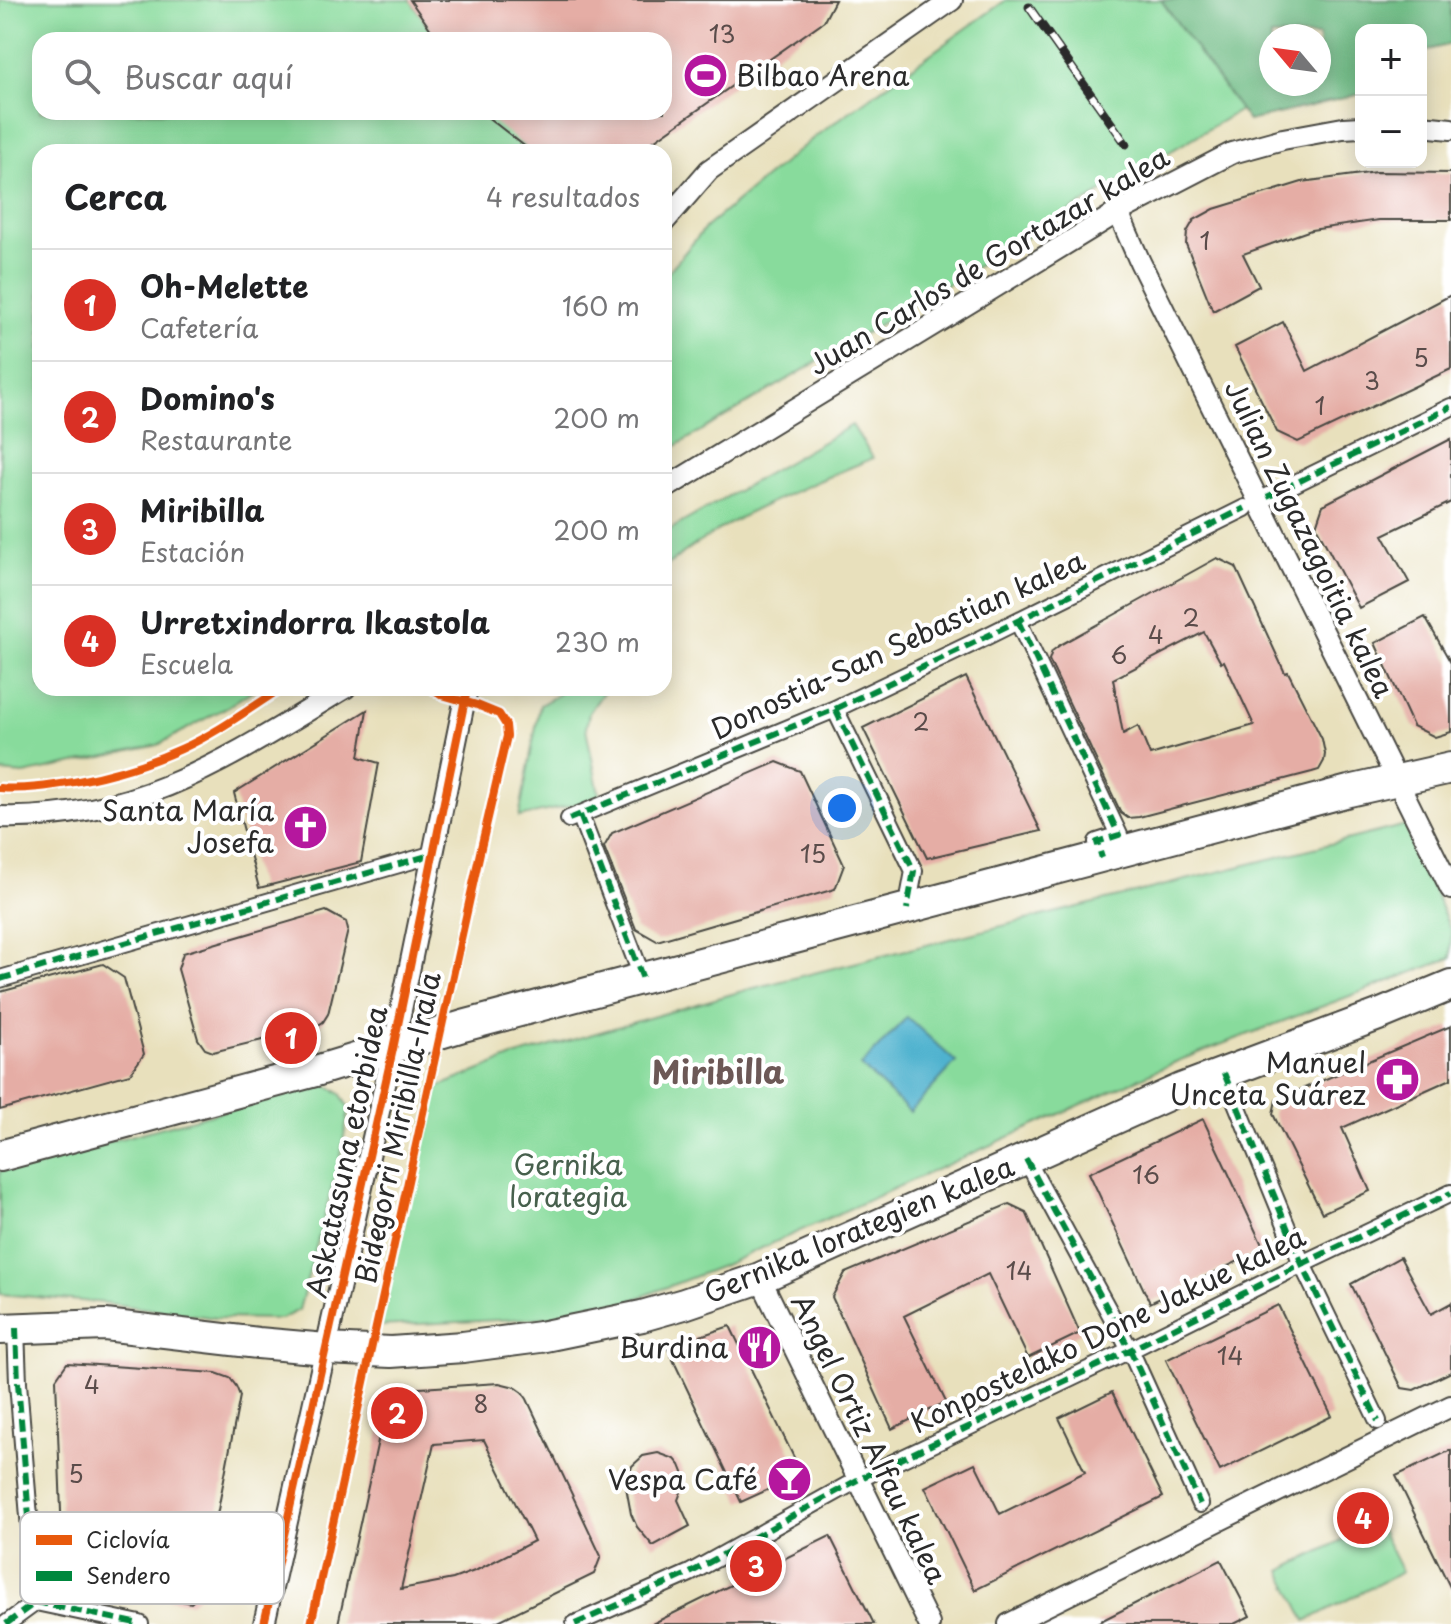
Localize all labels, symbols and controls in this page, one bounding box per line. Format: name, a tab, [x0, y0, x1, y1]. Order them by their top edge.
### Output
house number: 13	[709, 15, 735, 51]
north arrow	[1259, 24, 1331, 96]
map controls	[1355, 24, 1427, 168]
button: +	[1355, 24, 1427, 96]
search box	[32, 32, 672, 120]
sports icon: Bilbao Arena	[681, 52, 729, 100]
place label: Bilbao Arena	[736, 53, 910, 96]
icon: search	[60, 54, 104, 98]
text: Buscar aquí	[124, 54, 293, 99]
button: −	[1355, 96, 1427, 168]
street label: Juan Carlos de Gortazar kalea	[799, 134, 1178, 385]
text: Cerca	[64, 170, 167, 222]
text: 4 resultados	[486, 177, 640, 216]
house number: 1	[1200, 222, 1210, 258]
text: Oh-Melette	[140, 263, 308, 308]
text: 1	[84, 286, 96, 325]
text: 160 m	[562, 286, 640, 325]
text: Cafetería	[140, 308, 258, 347]
house number: 5	[1413, 339, 1429, 375]
house number: 3	[1364, 362, 1380, 398]
street label: Julian Zugazagoitia kalea	[1215, 372, 1406, 705]
text: Domino's	[140, 375, 275, 420]
house number: 1	[1315, 387, 1325, 423]
text: 2	[81, 398, 99, 437]
text: 200 m	[553, 398, 640, 437]
text: Restaurante	[140, 420, 292, 459]
text: Miribilla	[140, 487, 264, 532]
text: 3	[81, 510, 99, 549]
text: 200 m	[553, 510, 640, 549]
text: Estación	[140, 532, 245, 571]
street label: Donostia-San Sebastian kalea	[703, 538, 1092, 749]
text: Urretxindorra Ikastola	[140, 599, 490, 644]
house number: 2	[1183, 599, 1200, 635]
house number: 4	[1148, 616, 1164, 652]
text: 4	[81, 622, 99, 661]
text: 230 m	[555, 622, 640, 661]
house number: 6	[1111, 636, 1127, 672]
text: Escuela	[140, 644, 233, 683]
house number: 2	[913, 703, 930, 739]
place label: Santa María Josefa	[102, 788, 275, 863]
your location	[822, 788, 862, 828]
church icon: Santa María Josefa	[281, 803, 329, 851]
house number: 15	[800, 835, 826, 871]
street label: Bidegorri Miribilla-Irala	[342, 967, 451, 1288]
street label: Askatasuna etorbidea	[294, 1001, 398, 1302]
pin: 1	[265, 1008, 317, 1068]
place label: Manuel Unceta Suárez	[1169, 1040, 1366, 1115]
district label: Miribilla	[652, 1047, 785, 1095]
pharmacy icon: Manuel Unceta Suárez	[1373, 1055, 1421, 1103]
park label: Gernika lorategia	[509, 1142, 628, 1217]
street label: Gernika lorategien kalea	[697, 1143, 1021, 1314]
house number: 16	[1132, 1156, 1160, 1192]
street label: Konpostelako Done Jakue kalea	[903, 1214, 1313, 1443]
house number: 14	[1006, 1252, 1032, 1288]
street label: Angel Ortiz Alfau kalea	[781, 1286, 960, 1591]
restaurant icon: Burdina	[735, 1324, 783, 1372]
place label: Burdina	[619, 1325, 728, 1368]
house number: 14	[1217, 1337, 1243, 1373]
house number: 4	[84, 1366, 100, 1402]
pin: 2	[371, 1383, 423, 1443]
house number: 8	[474, 1385, 489, 1421]
house number: 5	[68, 1455, 84, 1491]
bar icon: Vespa Café	[765, 1456, 813, 1504]
place label: Vespa Café	[608, 1457, 758, 1500]
pin: 4	[1337, 1488, 1389, 1548]
legend	[20, 1512, 284, 1604]
text: Ciclovía	[86, 1522, 170, 1555]
pin: 3	[730, 1536, 782, 1596]
text: Sendero	[86, 1558, 171, 1591]

